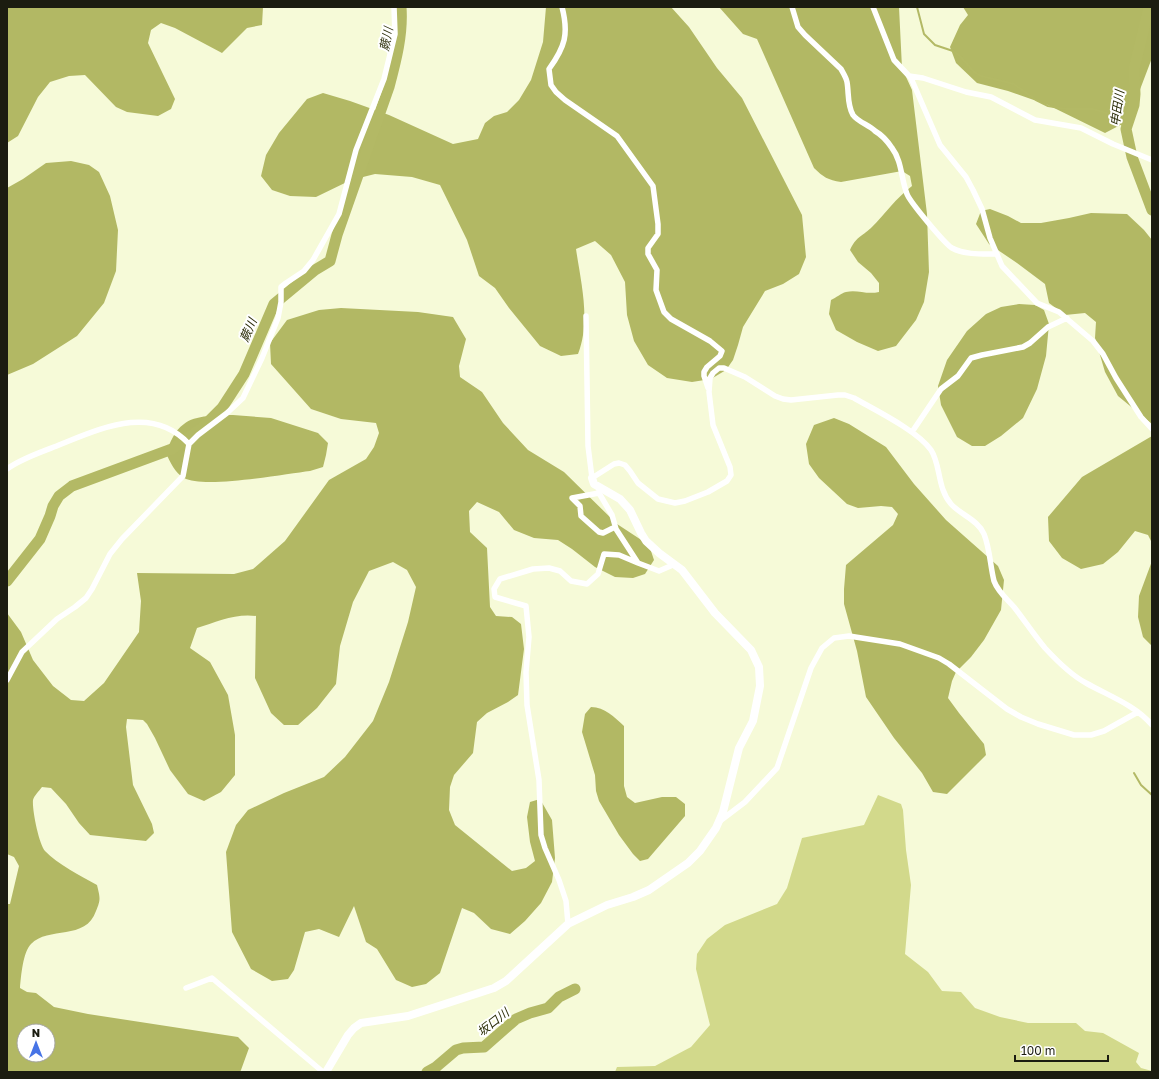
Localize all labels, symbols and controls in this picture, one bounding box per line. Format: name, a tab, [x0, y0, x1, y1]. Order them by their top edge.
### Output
water label: 蕨川	[376, 24, 396, 52]
water label: 申田川	[1107, 87, 1127, 127]
water label: 蕨川	[236, 314, 260, 344]
water label: 坂口川	[474, 1004, 513, 1039]
north arrow	[16, 1023, 56, 1063]
text: N	[32, 1026, 40, 1039]
scale bar	[1015, 1037, 1108, 1063]
text: 100 m	[1021, 1043, 1055, 1058]

